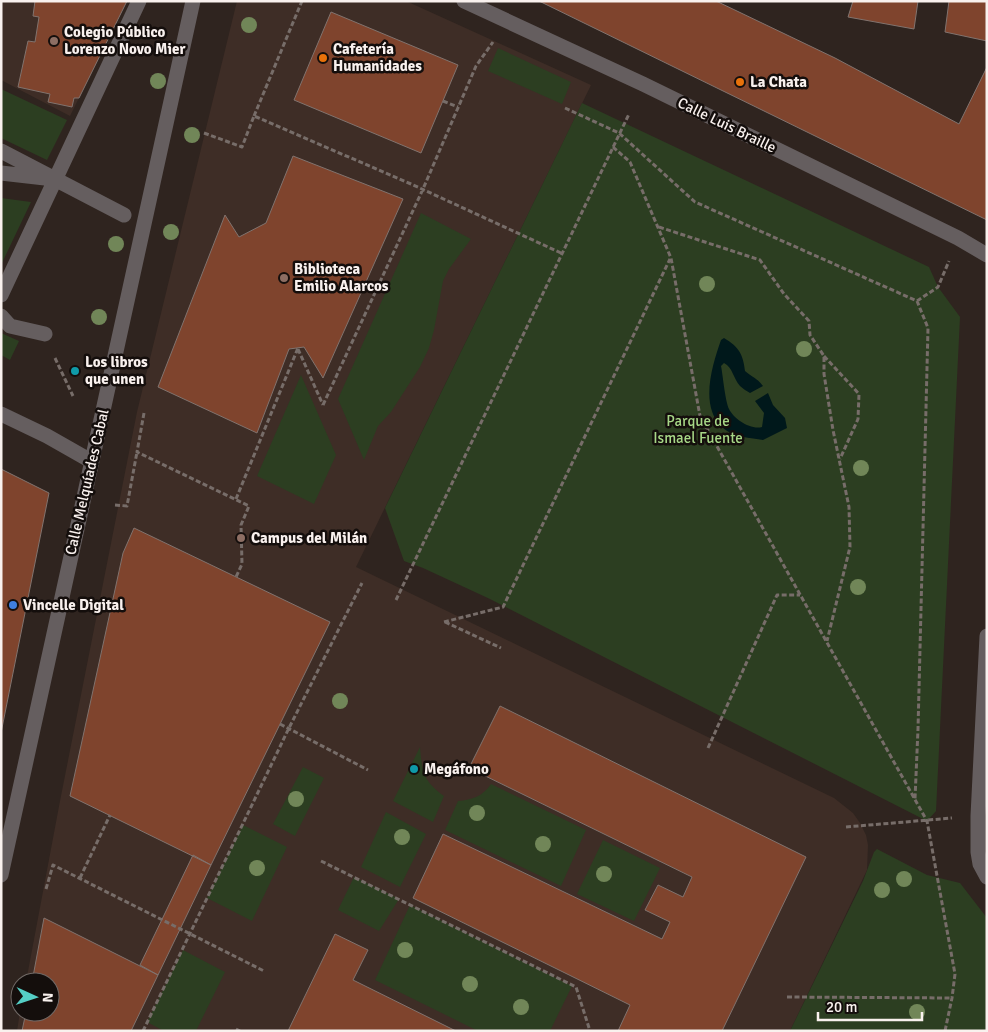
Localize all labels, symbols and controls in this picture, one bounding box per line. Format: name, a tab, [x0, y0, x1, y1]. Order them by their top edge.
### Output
place label: Colegio Público Lorenzo Novo Mier	[64, 23, 185, 58]
marker: Colegio Público Lorenzo Novo Mier	[48, 35, 60, 47]
place label: Cafetería Humanidades	[333, 40, 422, 75]
marker: Cafetería Humanidades	[317, 52, 329, 64]
place label: La Chata	[750, 73, 807, 91]
marker: La Chata	[734, 76, 746, 88]
street label: Calle Luis Braille	[675, 93, 779, 157]
place label: Biblioteca Emilio Alarcos	[294, 260, 389, 295]
marker: Biblioteca Emilio Alarcos	[278, 272, 290, 284]
place label: Los libros que unen	[85, 353, 148, 388]
marker: Los libros que unen	[69, 365, 81, 377]
street label: Calle Melquíades Cabal	[61, 407, 113, 557]
park label: Parque de Ismael Fuente	[653, 412, 743, 447]
place label: Campus del Milán	[251, 529, 367, 547]
marker: Campus del Milán	[235, 532, 247, 544]
place label: Vincelle Digital	[23, 596, 124, 614]
marker: Vincelle Digital	[7, 599, 19, 611]
place label: Megáfono	[424, 760, 489, 778]
marker: Megáfono	[408, 763, 420, 775]
north arrow	[10, 972, 60, 1022]
scale bar	[818, 990, 922, 1022]
text: N	[39, 992, 56, 1003]
text: 20 m	[826, 998, 857, 1016]

